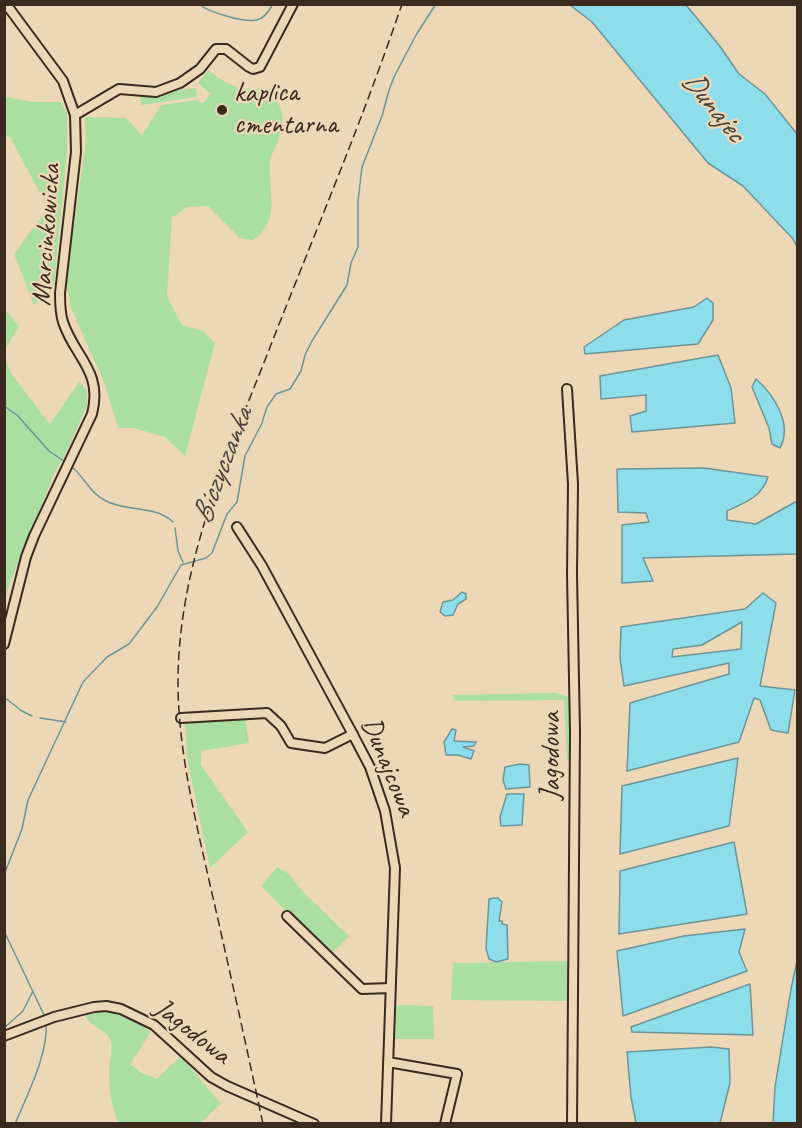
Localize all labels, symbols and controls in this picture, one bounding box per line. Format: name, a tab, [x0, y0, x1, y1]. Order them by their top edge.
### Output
water label: Dunajec	[674, 64, 752, 150]
place label: kaplica cmentarna	[234, 77, 337, 143]
marker: kaplica cmentarna	[215, 103, 229, 117]
street label: Marcinkowicka	[25, 163, 69, 307]
water label: Biczyczanka	[185, 403, 261, 529]
street label: Jagodowa	[535, 712, 569, 800]
street label: Dunajcowa	[353, 713, 423, 821]
street label: Jagodowa	[147, 992, 237, 1072]

